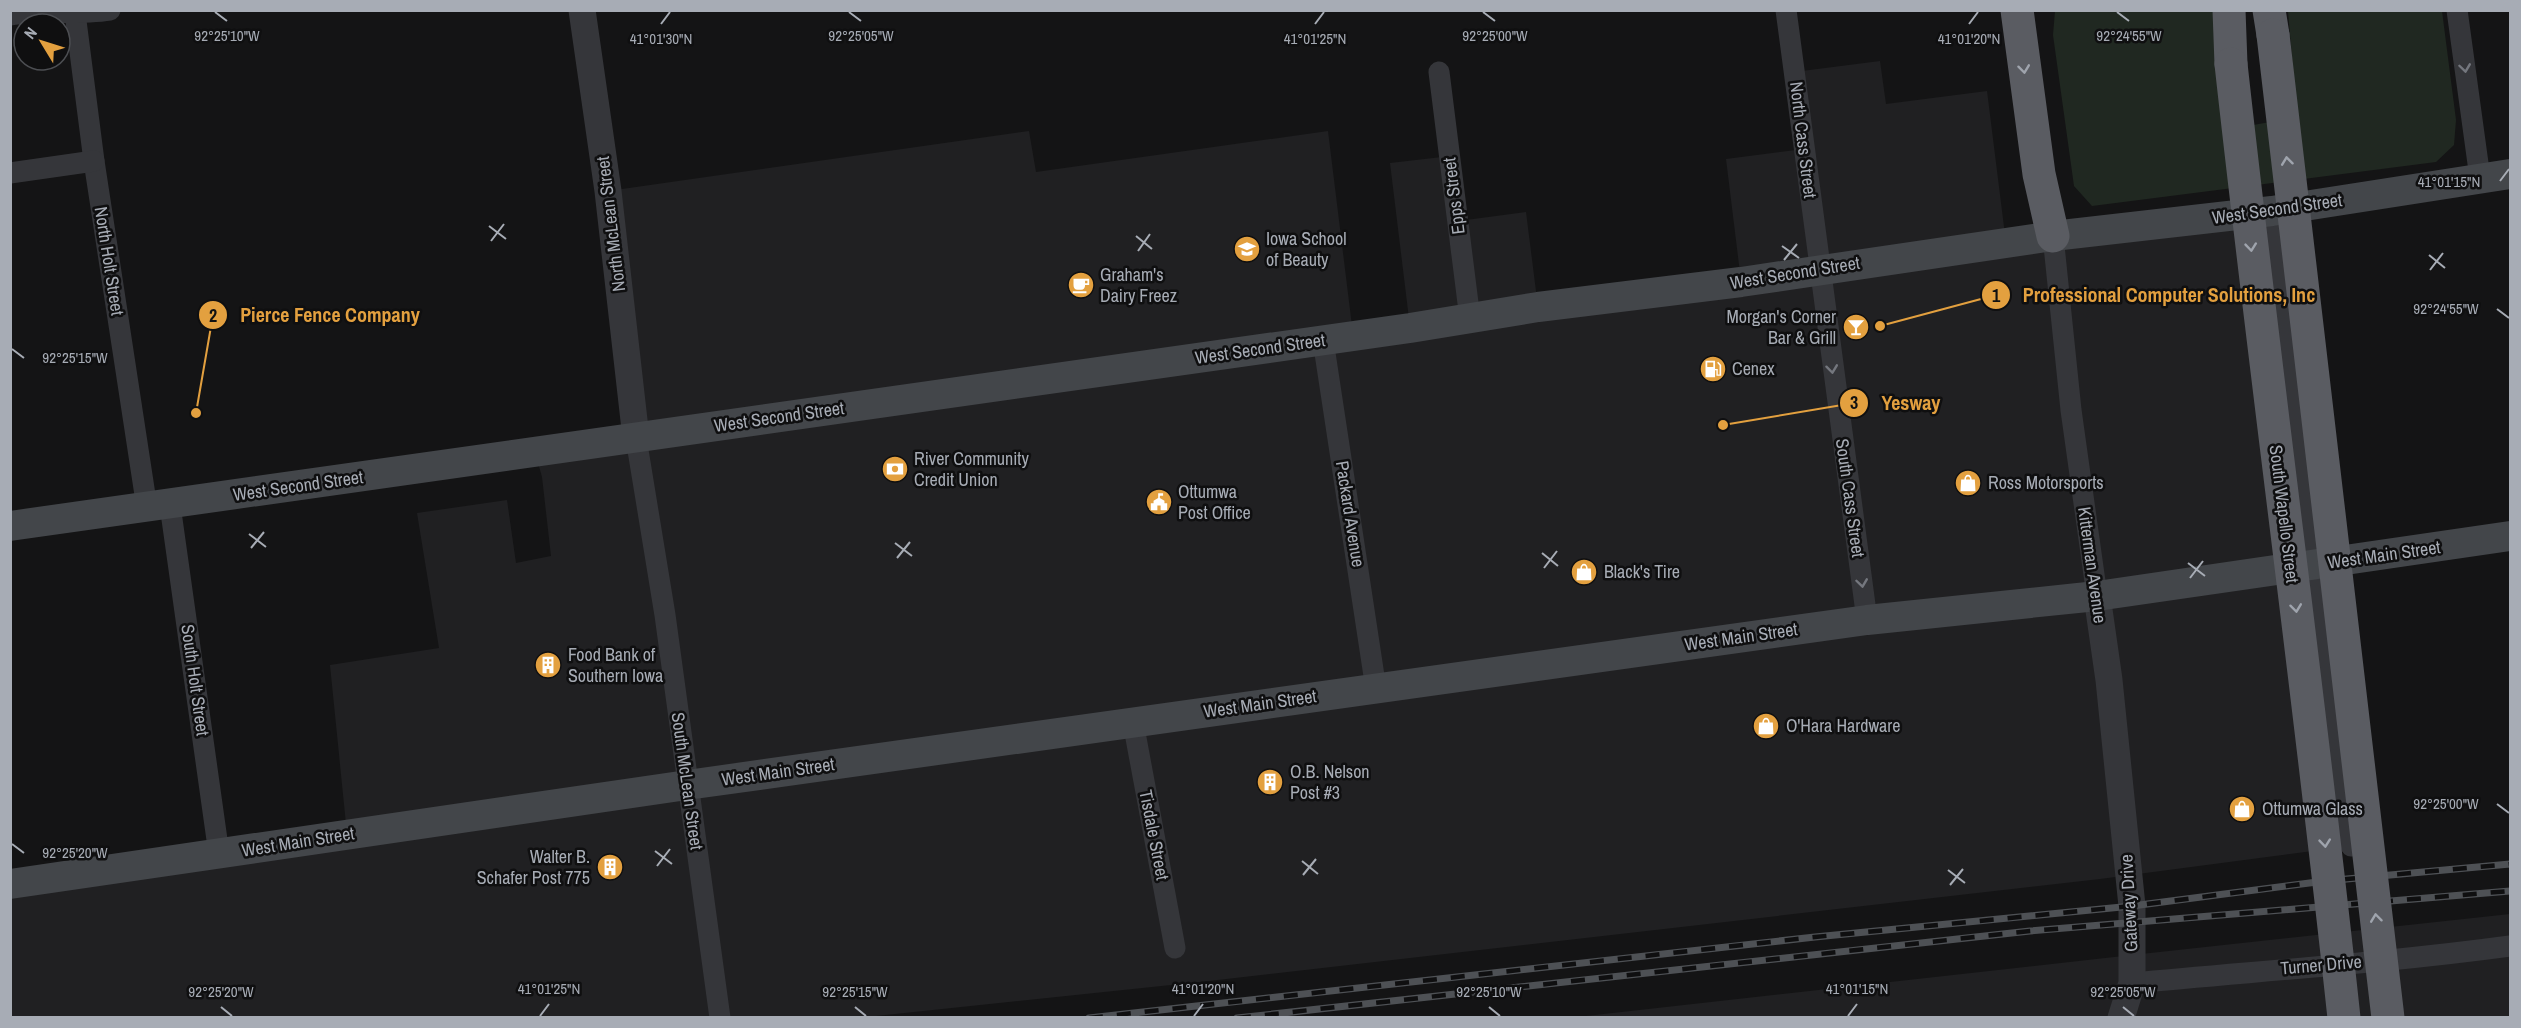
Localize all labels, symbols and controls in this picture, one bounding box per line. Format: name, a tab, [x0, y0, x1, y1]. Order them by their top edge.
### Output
north arrow	[12, 12, 72, 72]
text: N	[19, 22, 42, 43]
text: 92°25'10"W	[194, 25, 260, 46]
text: 92°25'05"W	[828, 25, 894, 46]
text: 92°25'00"W	[1462, 25, 1528, 46]
text: 92°24'55"W	[2096, 25, 2162, 46]
text: 41°01'30"N	[630, 28, 692, 49]
text: 41°01'25"N	[1284, 28, 1346, 49]
text: 41°01'20"N	[1938, 28, 2000, 49]
one-way arrow	[2017, 64, 2030, 73]
one-way arrow	[2459, 64, 2471, 73]
street label: North Cass Street	[1784, 80, 1823, 200]
street label: North McLean Street	[590, 155, 631, 293]
street label: Epps Street	[1436, 156, 1471, 236]
one-way arrow	[2282, 156, 2294, 165]
text: 41°01'15"N	[2418, 171, 2480, 192]
street label: West Second Street	[2210, 187, 2344, 230]
street label: North Holt Street	[89, 205, 130, 317]
place label: Iowa School of Beauty	[1266, 226, 1346, 272]
school or university icon: Iowa School of Beauty	[1232, 234, 1262, 264]
one-way arrow	[2244, 243, 2257, 252]
street label: West Second Street	[1728, 250, 1862, 295]
place label: Graham's Dairy Freez	[1100, 262, 1177, 308]
cafe icon: Graham's Dairy Freez	[1066, 270, 1096, 300]
callout: Professional Computer Solutions, Inc	[1981, 276, 2328, 314]
text: Professional Computer Solutions, Inc	[2023, 281, 2315, 308]
text: 1	[1992, 283, 2001, 308]
callout: Pierce Fence Company	[198, 296, 432, 334]
text: 92°24'55"W	[2413, 298, 2479, 319]
text: Pierce Fence Company	[240, 301, 421, 328]
text: 2	[209, 303, 217, 328]
place label: Morgan's Corner Bar & Grill	[1727, 304, 1836, 350]
bar icon: Morgan's Corner Bar & Grill	[1841, 312, 1871, 342]
street label: West Second Street	[1193, 327, 1327, 370]
text: 92°25'15"W	[42, 347, 108, 368]
fuel station icon: Cenex	[1698, 354, 1728, 384]
place label: Cenex	[1732, 356, 1775, 381]
one-way arrow	[1826, 364, 1838, 373]
callout: Yesway	[1839, 384, 1952, 422]
text: Yesway	[1882, 389, 1941, 416]
text: 3	[1850, 390, 1858, 415]
street label: West Second Street	[712, 395, 846, 438]
street label: South Cass Street	[1830, 437, 1871, 559]
street label: South Wapello Street	[2264, 443, 2305, 584]
place label: River Community Credit Union	[914, 446, 1029, 492]
bank icon: River Community Credit Union	[880, 454, 910, 484]
street label: Packard Avenue	[1330, 459, 1371, 569]
street label: West Second Street	[231, 464, 365, 507]
shop icon: Ross Motorsports	[1953, 468, 1983, 498]
place label: Ross Motorsports	[1988, 470, 2104, 495]
place label: Ottumwa Post Office	[1178, 479, 1251, 525]
public building icon: Ottumwa Post Office	[1144, 487, 1174, 517]
street label: Kitterman Avenue	[2072, 505, 2113, 625]
street label: West Main Street	[2326, 534, 2442, 575]
shop icon: Black's Tire	[1569, 557, 1599, 587]
place label: Black's Tire	[1604, 559, 1680, 584]
one-way arrow	[1855, 578, 1867, 587]
one-way arrow	[2289, 603, 2301, 612]
street label: West Main Street	[1683, 616, 1799, 657]
street label: South Holt Street	[175, 623, 216, 737]
place label: Food Bank of Southern Iowa	[568, 642, 663, 688]
building icon: Food Bank of Southern Iowa	[533, 650, 563, 680]
street label: West Main Street	[1202, 683, 1318, 724]
street label: South McLean Street	[665, 711, 710, 851]
shop icon: O'Hara Hardware	[1751, 711, 1781, 741]
place label: O'Hara Hardware	[1786, 713, 1900, 738]
street label: West Main Street	[720, 751, 836, 792]
place label: O.B. Nelson Post #3	[1290, 759, 1370, 805]
building icon: O.B. Nelson Post #3	[1255, 767, 1285, 797]
street label: Tisdale Street	[1133, 788, 1175, 882]
text: 92°25'00"W	[2413, 793, 2479, 814]
shop icon: Ottumwa Glass	[2227, 794, 2257, 824]
place label: Ottumwa Glass	[2262, 796, 2363, 821]
street label: West Main Street	[240, 820, 356, 863]
one-way arrow	[2318, 838, 2331, 847]
text: 92°25'20"W	[42, 842, 108, 863]
place label: Walter B. Schafer Post 775	[477, 844, 590, 890]
building icon: Walter B. Schafer Post 775	[595, 852, 625, 882]
street label: Gateway Drive	[2113, 854, 2144, 952]
one-way arrow	[2370, 913, 2383, 922]
street label: Turner Drive	[2279, 948, 2363, 981]
text: 41°01'25"N	[518, 978, 580, 999]
text: 41°01'20"N	[1172, 978, 1234, 999]
text: 41°01'15"N	[1826, 978, 1888, 999]
text: 92°25'20"W	[188, 981, 254, 1002]
text: 92°25'15"W	[822, 981, 888, 1002]
text: 92°25'10"W	[1456, 981, 1522, 1002]
text: 92°25'05"W	[2090, 981, 2156, 1002]

